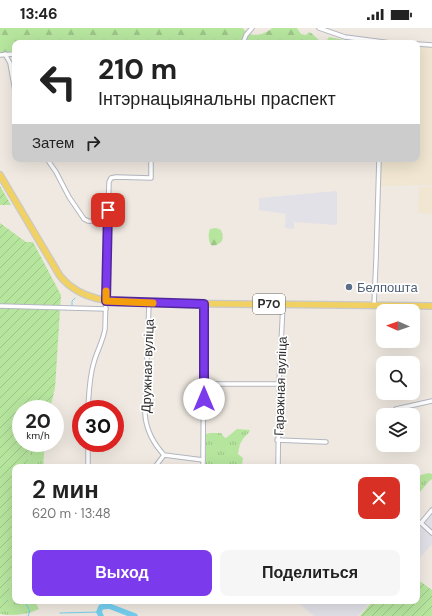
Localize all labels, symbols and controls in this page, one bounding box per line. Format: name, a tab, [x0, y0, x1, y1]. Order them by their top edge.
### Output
text: 13:46	[20, 4, 58, 24]
text: 210 m	[98, 51, 177, 88]
icon: left	[32, 56, 84, 108]
text: Інтэрнацыянальны праспект	[98, 87, 336, 111]
icon: right	[82, 132, 104, 154]
text: Затем	[32, 133, 74, 153]
pin	[91, 193, 125, 227]
icon: arrive	[97, 199, 119, 221]
place label: Белпошта	[357, 279, 418, 296]
marker: Белпошта	[344, 282, 354, 292]
road number: Р70	[253, 294, 285, 314]
north arrow	[376, 304, 420, 348]
map controls	[376, 304, 420, 452]
street label: Дружная вуліца	[137, 318, 158, 413]
street label: Гаражная вуліца	[270, 335, 291, 436]
button: search	[376, 356, 420, 400]
position arrow	[183, 378, 225, 420]
speed limit sign: 30	[72, 400, 124, 452]
text: 20	[25, 408, 51, 434]
button: layers	[376, 408, 420, 452]
text: km/h	[26, 429, 50, 442]
text: 2 мин	[32, 474, 99, 505]
button: close	[358, 477, 400, 519]
text: 620 m · 13:48	[32, 505, 111, 522]
button: Выход	[32, 550, 212, 596]
button: Поделиться	[220, 550, 400, 596]

